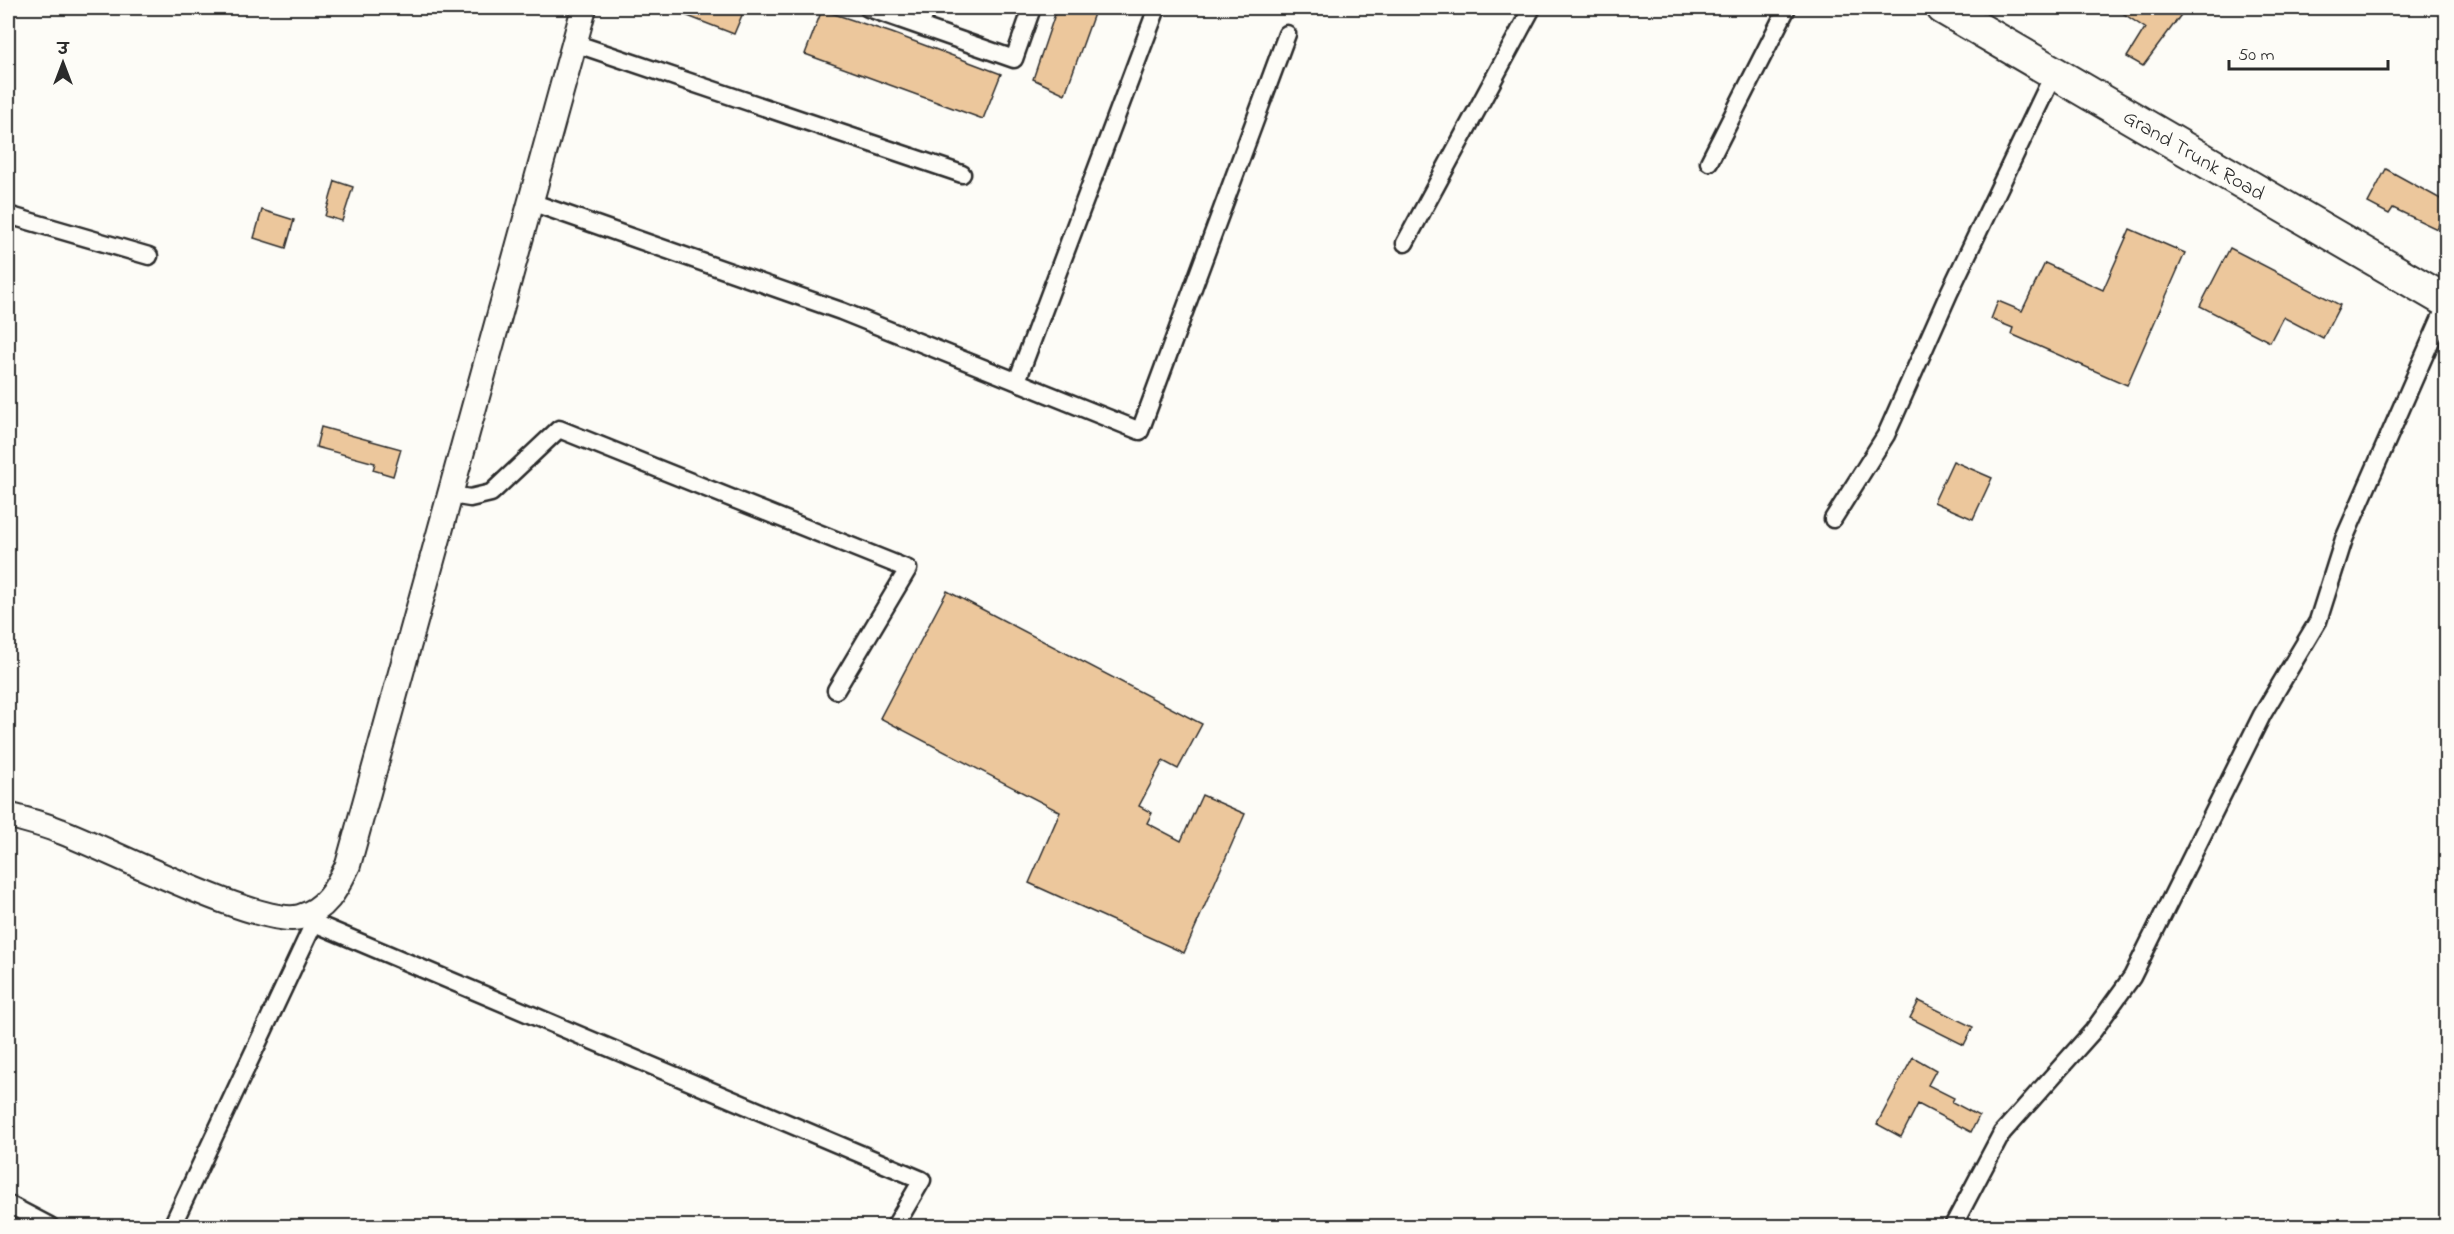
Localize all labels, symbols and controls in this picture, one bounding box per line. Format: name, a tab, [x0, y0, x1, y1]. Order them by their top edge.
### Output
north arrow	[33, 33, 93, 93]
scale bar	[2229, 33, 2388, 71]
text: उ	[56, 38, 70, 62]
text: 50 m	[2238, 43, 2275, 69]
street label: Grand Trunk Road	[2117, 103, 2270, 209]

